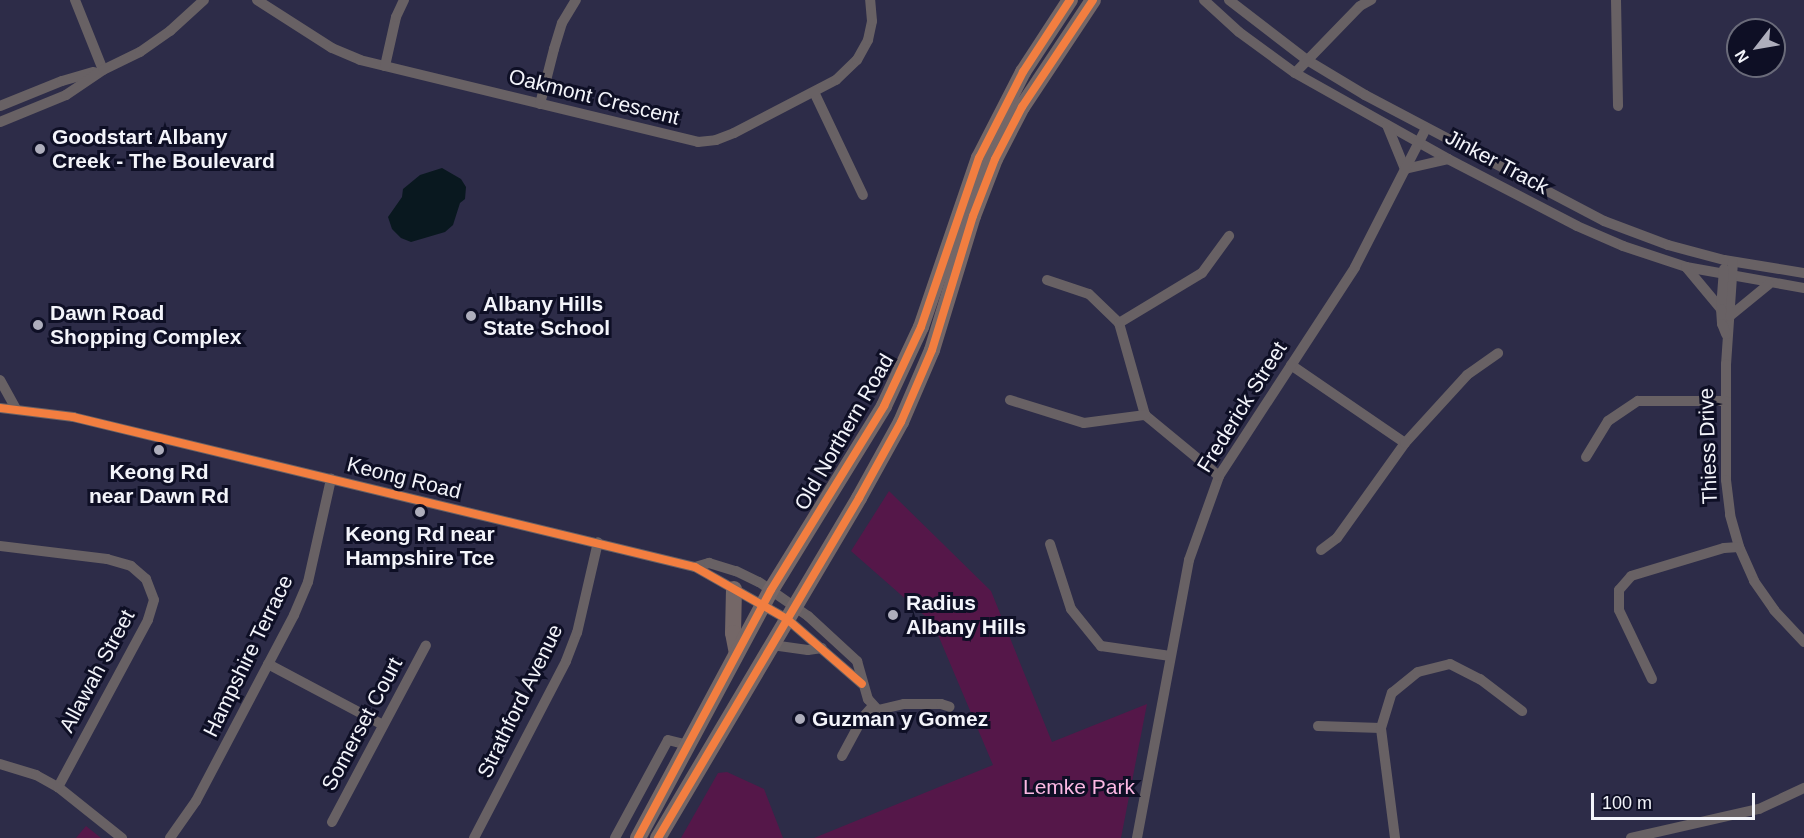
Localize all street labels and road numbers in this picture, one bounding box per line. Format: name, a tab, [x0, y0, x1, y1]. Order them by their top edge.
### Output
street label: Oakmont Crescent	[506, 64, 682, 130]
street label: Jinker Track	[1441, 124, 1553, 200]
street label: Frederick Street	[1192, 337, 1292, 477]
street label: Old Northern Road	[789, 349, 899, 515]
street label: Thiess Drive	[1693, 387, 1723, 505]
street label: Keong Road	[344, 452, 464, 504]
street label: Hampshire Terrace	[198, 571, 298, 741]
street label: Allawah Street	[54, 605, 140, 737]
street label: Strathford Avenue	[472, 620, 568, 782]
street label: Somerset Court	[316, 653, 408, 795]

